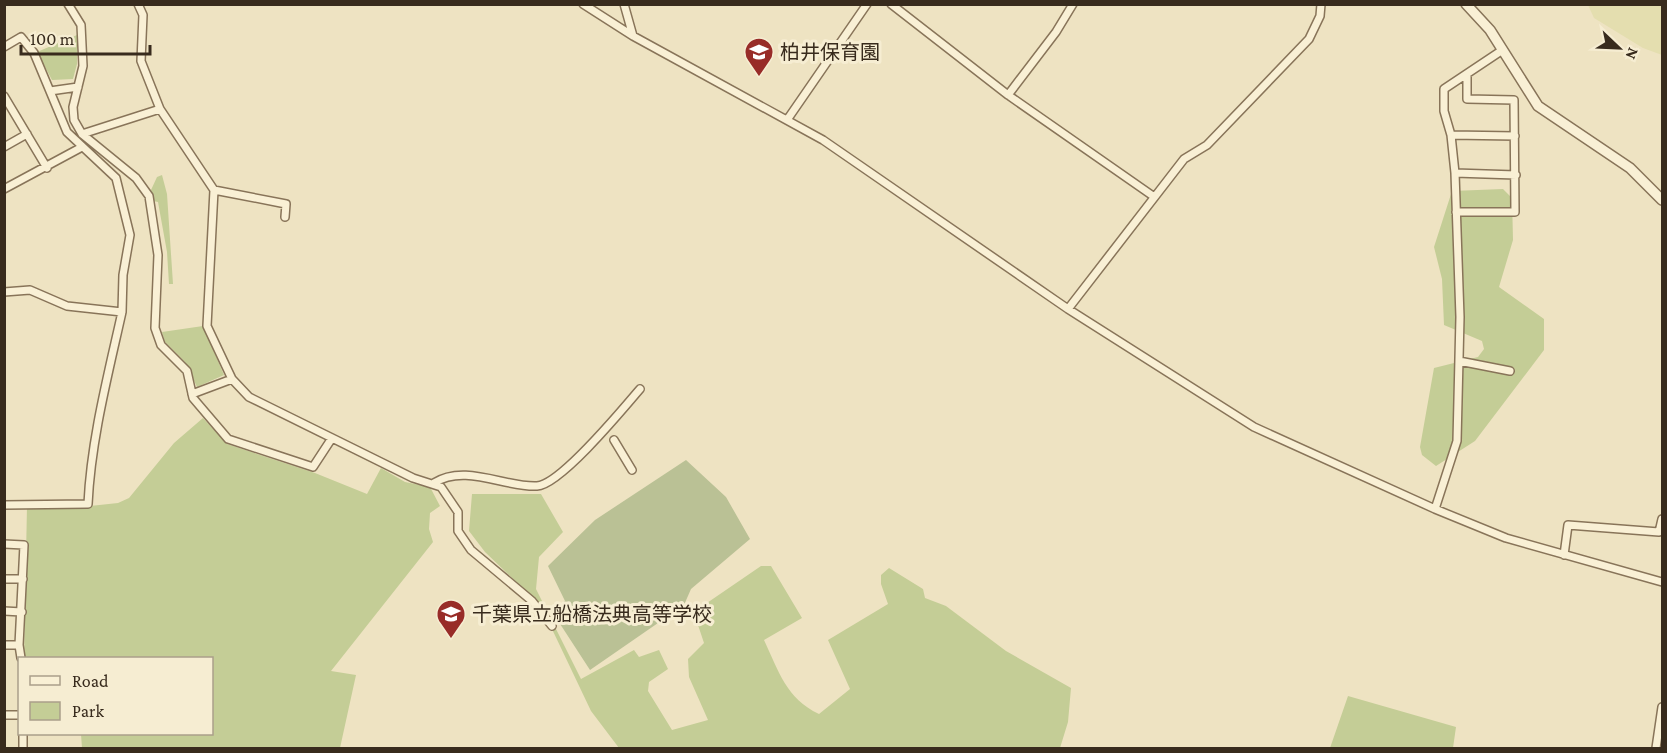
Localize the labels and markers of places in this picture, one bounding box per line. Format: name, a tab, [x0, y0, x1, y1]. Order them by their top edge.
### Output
school or university icon: 柏井保育園	[743, 36, 775, 78]
place label: 柏井保育園	[780, 41, 880, 63]
school or university icon: 千葉県立船橋法典高等学校	[435, 598, 467, 640]
place label: 千葉県立船橋法典高等学校	[472, 603, 712, 625]

